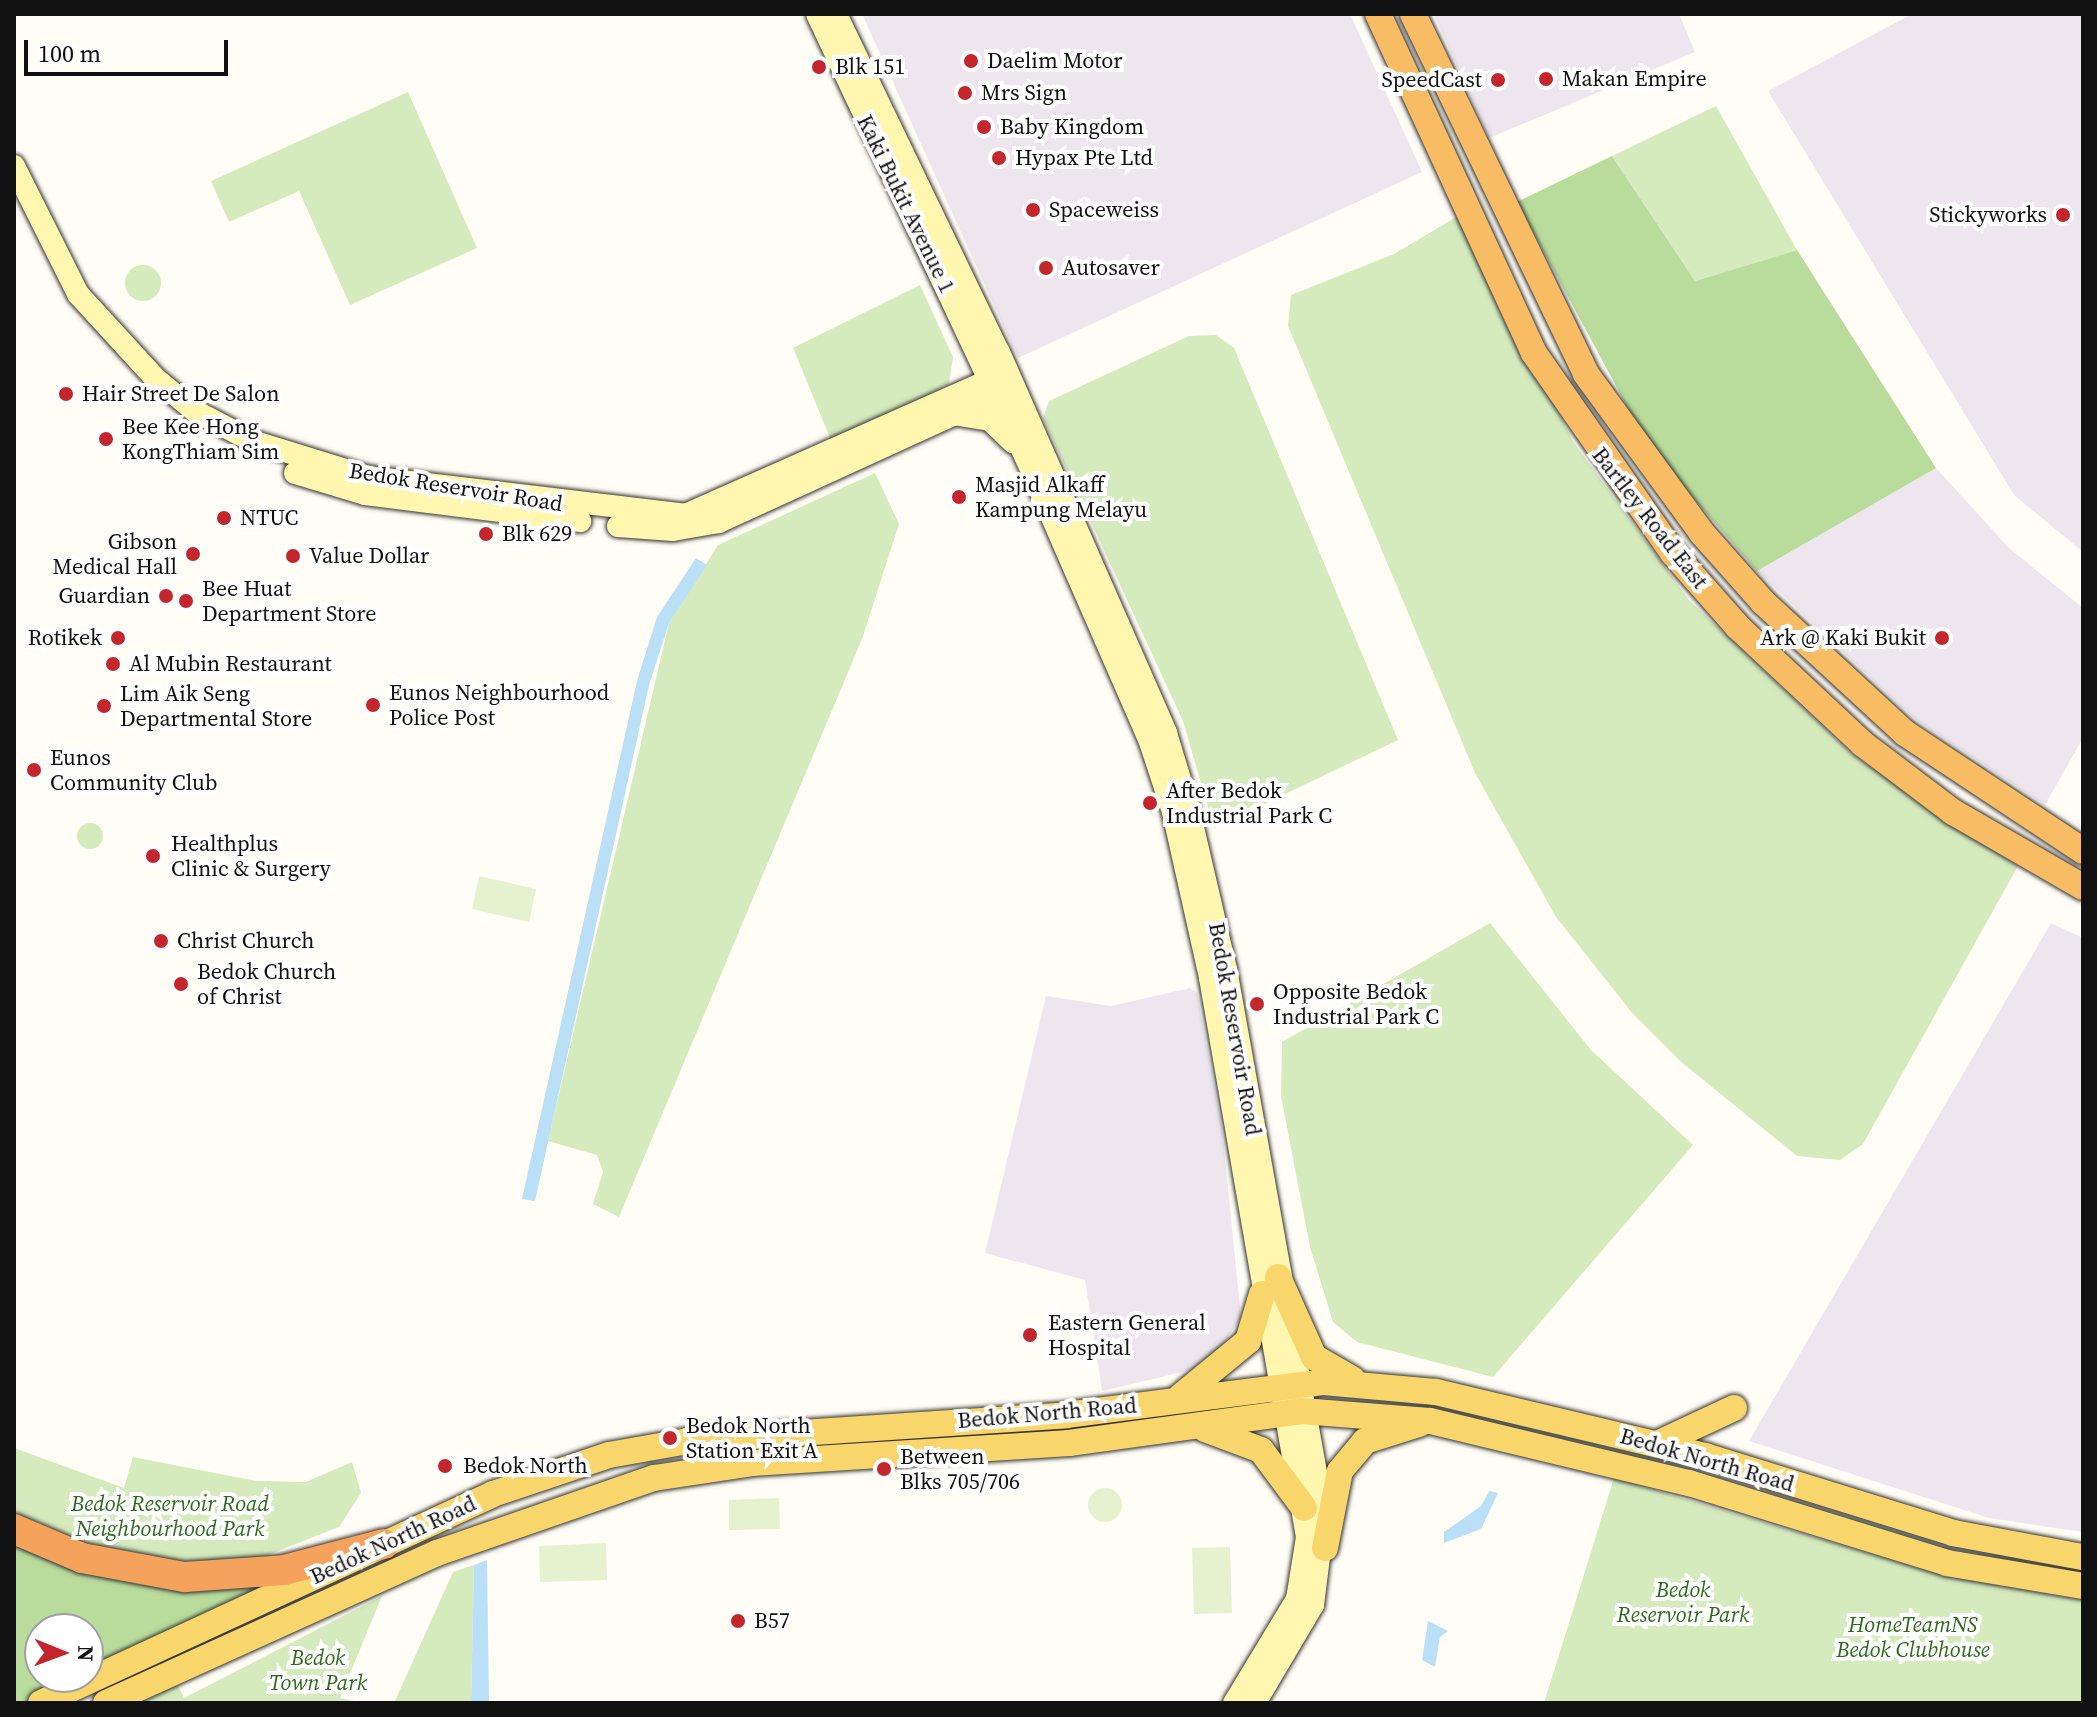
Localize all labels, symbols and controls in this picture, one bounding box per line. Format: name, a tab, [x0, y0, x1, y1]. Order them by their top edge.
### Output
scale bar	[28, 24, 232, 74]
text: 100 m	[38, 37, 101, 70]
place label: Daelim Motor	[987, 48, 1123, 74]
marker: Daelim Motor	[962, 52, 980, 70]
place label: Blk 151	[835, 54, 905, 80]
marker: Blk 151	[810, 58, 828, 76]
place label: Makan Empire	[1562, 66, 1707, 92]
place label: SpeedCast	[1381, 67, 1482, 93]
marker: Makan Empire	[1537, 70, 1555, 88]
marker: SpeedCast	[1489, 71, 1507, 89]
place label: Mrs Sign	[981, 80, 1067, 106]
marker: Mrs Sign	[956, 84, 974, 102]
street label: Kaki Bukit Avenue 1	[851, 111, 961, 297]
place label: Baby Kingdom	[1000, 114, 1144, 140]
marker: Baby Kingdom	[975, 118, 993, 136]
place label: Hypax Pte Ltd	[1015, 145, 1153, 171]
marker: Hypax Pte Ltd	[990, 149, 1008, 167]
place label: Spaceweiss	[1049, 197, 1159, 223]
marker: Spaceweiss	[1024, 201, 1042, 219]
place label: Stickyworks	[1929, 202, 2047, 228]
marker: Stickyworks	[2054, 206, 2072, 224]
place label: Autosaver	[1062, 255, 1160, 281]
marker: Autosaver	[1037, 259, 1055, 277]
place label: Hair Street De Salon	[82, 381, 279, 407]
marker: Hair Street De Salon	[57, 385, 75, 403]
place label: Bee Kee Hong KongThiam Sim	[122, 413, 279, 464]
marker: Bee Kee Hong KongThiam Sim	[97, 430, 115, 448]
street label: Bartley Road East	[1587, 442, 1713, 594]
street label: Bedok Reservoir Road	[347, 457, 565, 517]
place label: Masjid Alkaff Kampung Melayu	[975, 471, 1147, 522]
marker: Masjid Alkaff Kampung Melayu	[950, 488, 968, 506]
place label: NTUC	[240, 505, 298, 531]
marker: NTUC	[215, 509, 233, 527]
place label: Blk 629	[502, 521, 572, 547]
marker: Blk 629	[477, 525, 495, 543]
place label: Gibson Medical Hall	[53, 528, 177, 580]
place label: Value Dollar	[309, 543, 429, 569]
marker: Gibson Medical Hall	[184, 545, 202, 563]
marker: Value Dollar	[284, 547, 302, 565]
place label: Bee Huat Department Store	[202, 575, 377, 626]
place label: Guardian	[59, 583, 150, 609]
marker: Guardian	[157, 587, 175, 605]
marker: Bee Huat Department Store	[177, 592, 195, 610]
place label: Rotikek	[28, 625, 102, 651]
place label: Ark @ Kaki Bukit	[1760, 625, 1926, 651]
marker: Rotikek	[109, 629, 127, 647]
marker: Ark @ Kaki Bukit	[1933, 629, 1951, 647]
place label: Al Mubin Restaurant	[129, 651, 332, 677]
marker: Al Mubin Restaurant	[104, 655, 122, 673]
place label: Eunos Neighbourhood Police Post	[389, 679, 609, 730]
place label: Lim Aik Seng Departmental Store	[120, 680, 312, 732]
marker: Eunos Neighbourhood Police Post	[364, 696, 382, 714]
marker: Lim Aik Seng Departmental Store	[95, 697, 113, 715]
place label: Eunos Community Club	[50, 744, 217, 796]
marker: Eunos Community Club	[25, 761, 43, 779]
place label: After Bedok Industrial Park C	[1166, 777, 1332, 828]
marker: After Bedok Industrial Park C	[1141, 794, 1159, 812]
place label: Healthplus Clinic & Surgery	[171, 830, 331, 882]
marker: Healthplus Clinic & Surgery	[142, 845, 164, 867]
street label: Bedok Reservoir Road	[1203, 920, 1267, 1138]
place label: Christ Church	[177, 928, 314, 954]
marker: Christ Church	[152, 932, 170, 950]
place label: Bedok Church of Christ	[197, 958, 336, 1010]
marker: Bedok Church of Christ	[172, 975, 190, 993]
place label: Opposite Bedok Industrial Park C	[1273, 978, 1439, 1030]
marker: Opposite Bedok Industrial Park C	[1248, 995, 1266, 1013]
place label: Eastern General Hospital	[1048, 1309, 1206, 1360]
marker: Eastern General Hospital	[1019, 1324, 1041, 1346]
street label: Bedok North Road	[956, 1392, 1138, 1434]
place label: Bedok North Station Exit A	[686, 1412, 818, 1464]
street label: Bedok North Road	[1617, 1423, 1797, 1497]
marker: Bedok North Station Exit A	[661, 1429, 679, 1447]
place label: Between Blks 705/706	[900, 1443, 1020, 1494]
place label: Bedok North	[463, 1453, 588, 1479]
marker: Bedok North	[434, 1455, 456, 1477]
marker: Between Blks 705/706	[875, 1460, 893, 1478]
park label: Bedok Reservoir Road Neighbourhood Park	[71, 1490, 269, 1542]
street label: Bedok North Road	[306, 1490, 480, 1590]
park label: Bedok Reservoir Park	[1617, 1576, 1749, 1628]
place label: B57	[754, 1608, 790, 1634]
park label: HomeTeamNS Bedok Clubhouse	[1836, 1611, 1990, 1662]
marker: B57	[729, 1612, 747, 1630]
north arrow	[24, 1613, 104, 1693]
park label: Bedok Town Park	[269, 1644, 367, 1696]
text: N	[71, 1645, 101, 1662]

